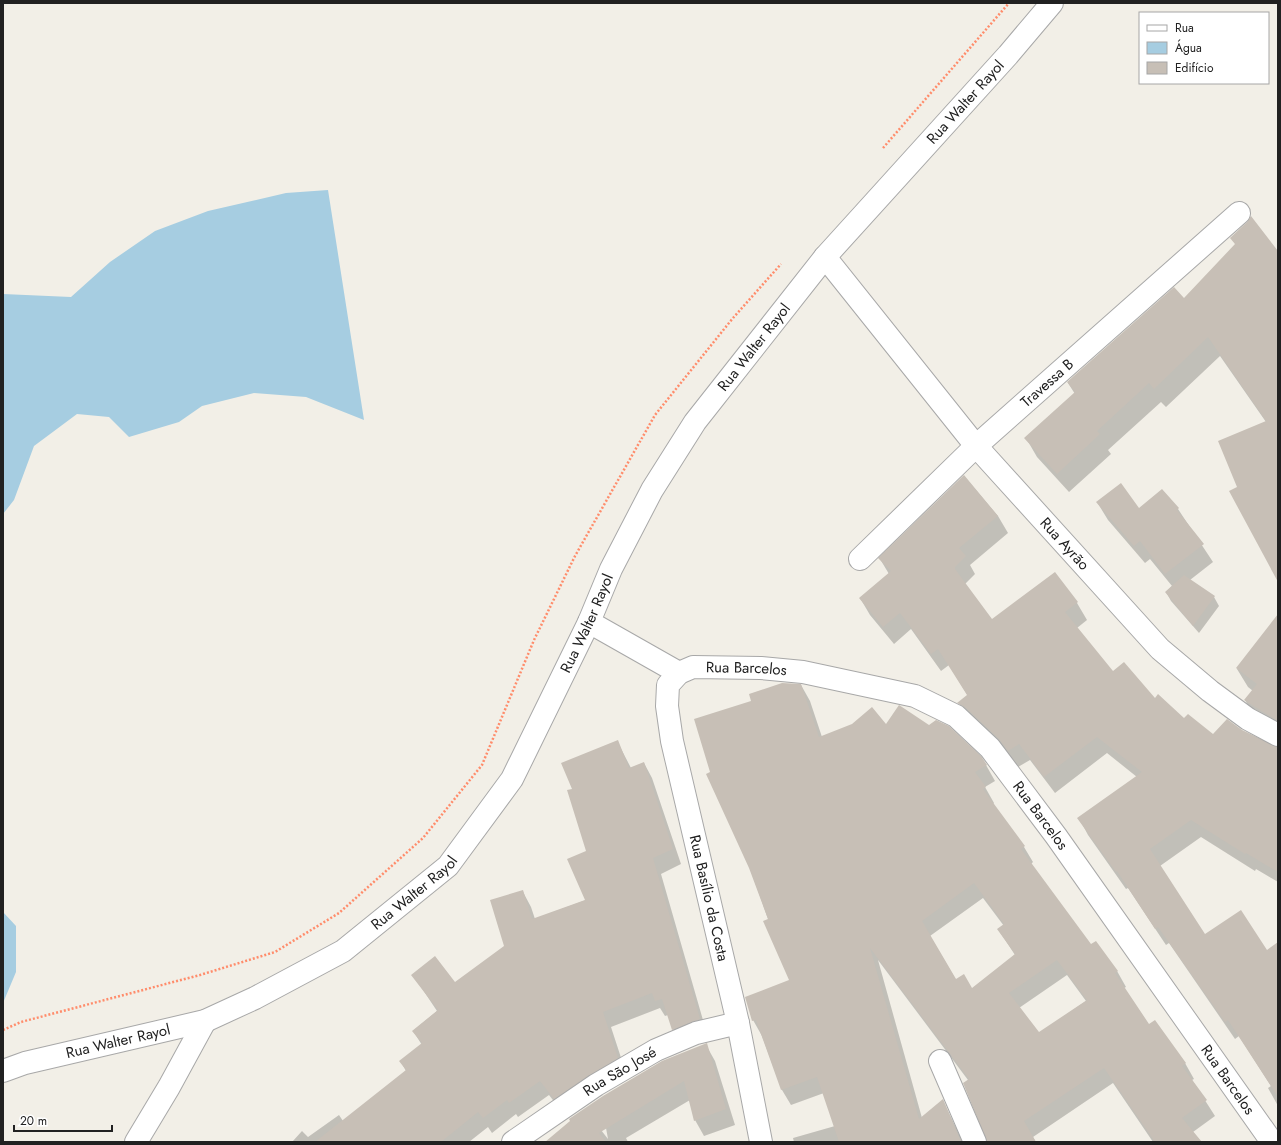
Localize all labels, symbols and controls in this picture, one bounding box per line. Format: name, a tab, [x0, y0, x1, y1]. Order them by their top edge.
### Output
legend	[1139, 12, 1269, 84]
text: Rua	[1175, 19, 1194, 37]
text: Água	[1175, 39, 1202, 57]
street label: Rua Walter Rayol	[921, 55, 1009, 149]
text: Edifício	[1175, 59, 1214, 77]
street label: Rua Walter Rayol	[712, 299, 796, 396]
street label: Travessa B	[1016, 353, 1079, 413]
street label: Rua Ayrão	[1035, 513, 1094, 575]
street label: Rua Walter Rayol	[555, 570, 619, 677]
street label: Rua Barcelos	[706, 656, 788, 681]
street label: Rua Barcelos	[1007, 776, 1074, 854]
street label: Rua Basílio da Costa	[684, 833, 734, 963]
street label: Rua Walter Rayol	[366, 851, 463, 935]
street label: Rua Walter Rayol	[64, 1018, 173, 1064]
street label: Rua Barcelos	[1196, 1040, 1260, 1119]
street label: Rua São José	[579, 1041, 661, 1102]
scale bar	[14, 1107, 112, 1133]
text: 20 m	[20, 1112, 47, 1130]

